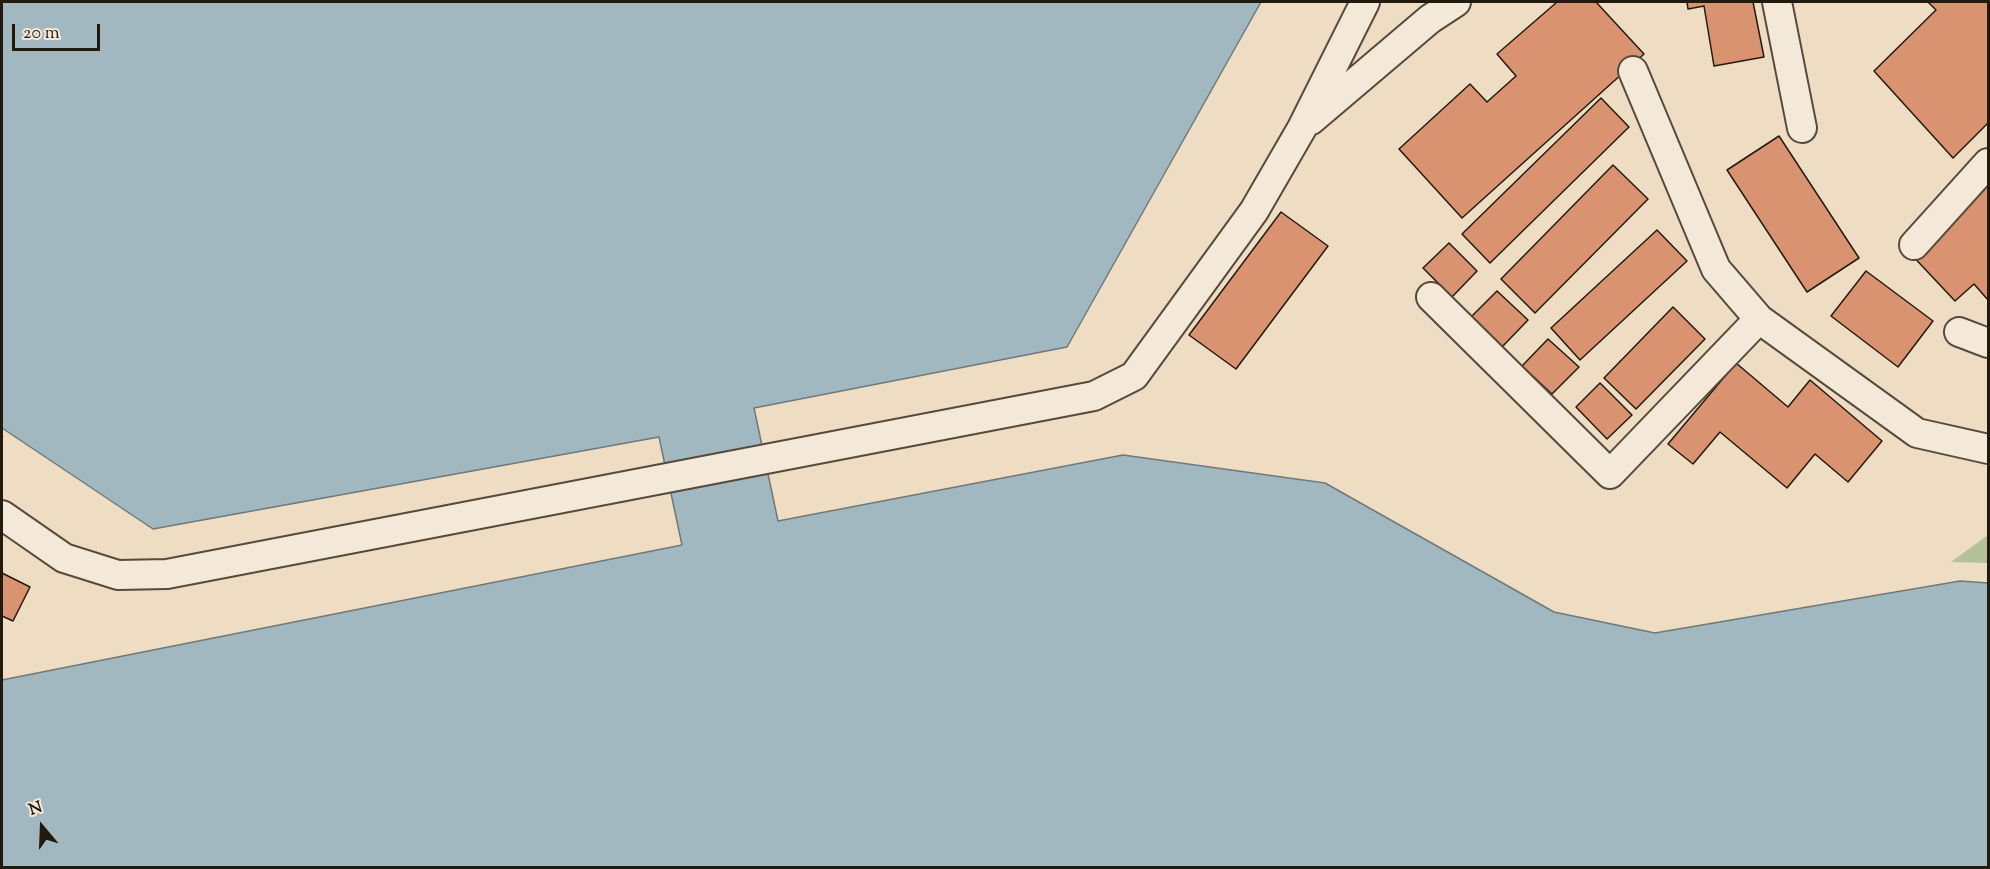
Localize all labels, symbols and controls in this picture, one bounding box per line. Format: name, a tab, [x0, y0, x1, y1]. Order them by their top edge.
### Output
scale bar	[15, 12, 104, 50]
text: 20 m	[23, 21, 60, 47]
north arrow	[12, 797, 72, 857]
text: N	[26, 797, 46, 822]

